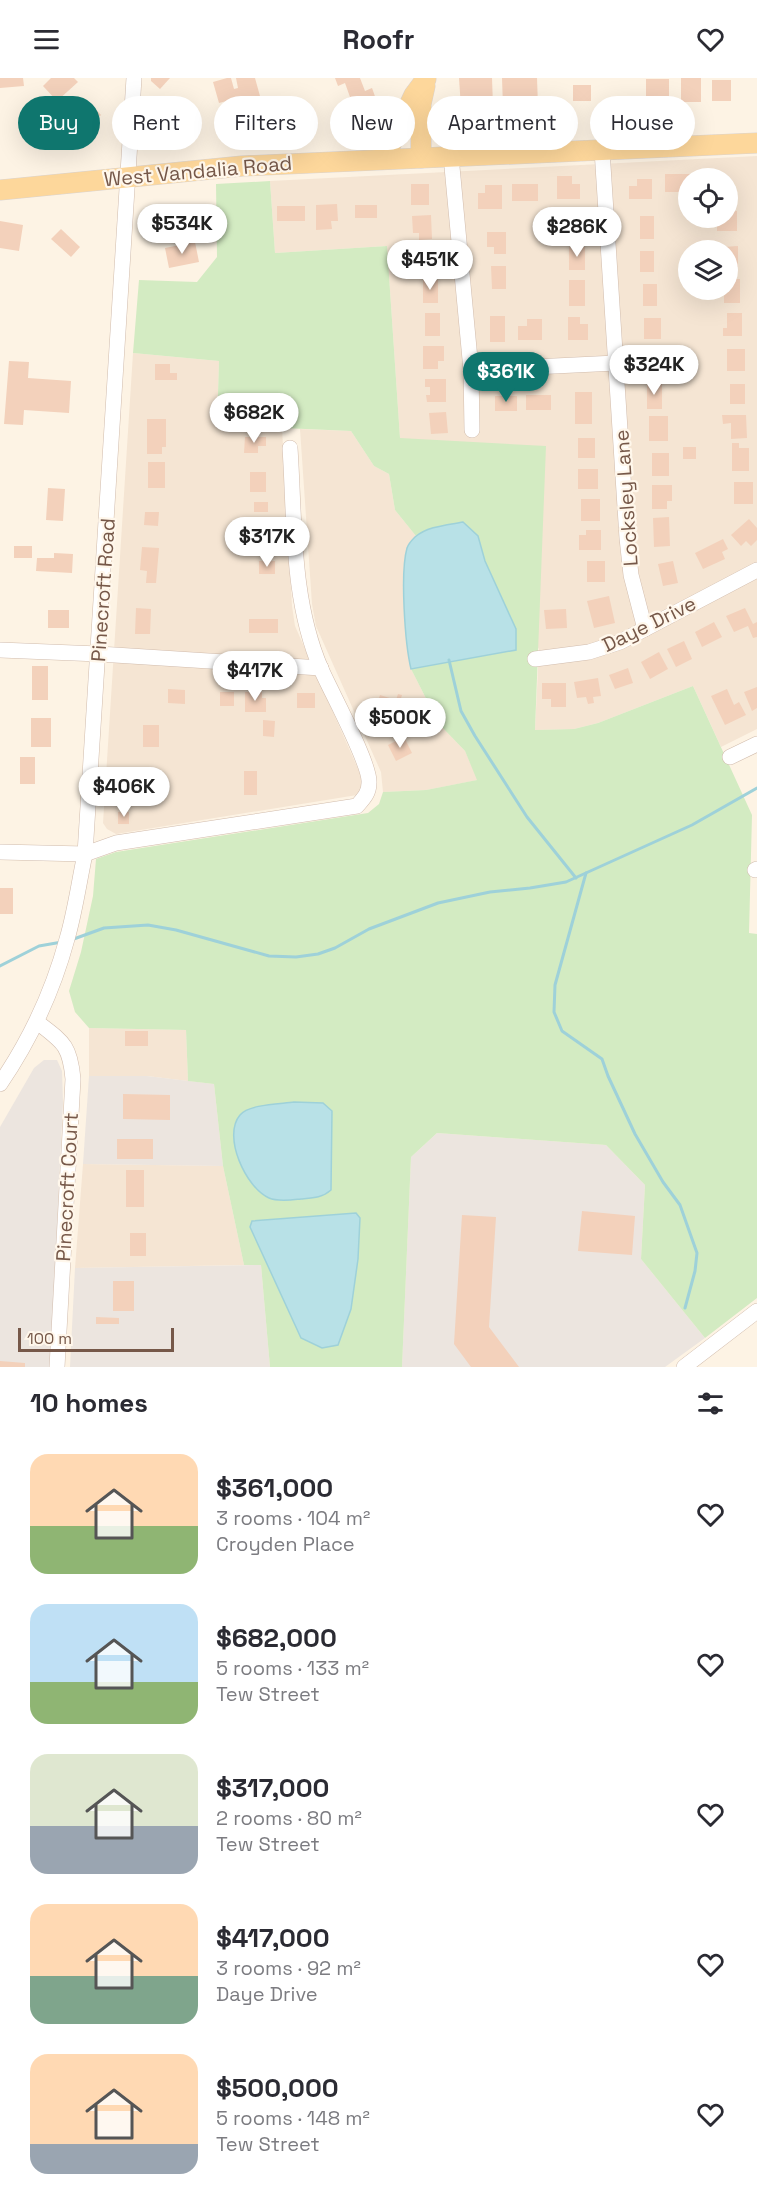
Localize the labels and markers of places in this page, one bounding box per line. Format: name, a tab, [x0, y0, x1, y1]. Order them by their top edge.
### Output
pin: $534K	[140, 204, 224, 255]
pin: $286K	[535, 207, 619, 258]
pin: $451K	[388, 240, 472, 291]
pin: $324K	[612, 345, 696, 396]
pin: $361K	[464, 352, 548, 403]
pin: $682K	[212, 393, 296, 444]
pin: $317K	[225, 517, 309, 568]
pin: $417K	[213, 651, 297, 702]
pin: $500K	[358, 698, 442, 749]
pin: $406K	[82, 767, 166, 818]

